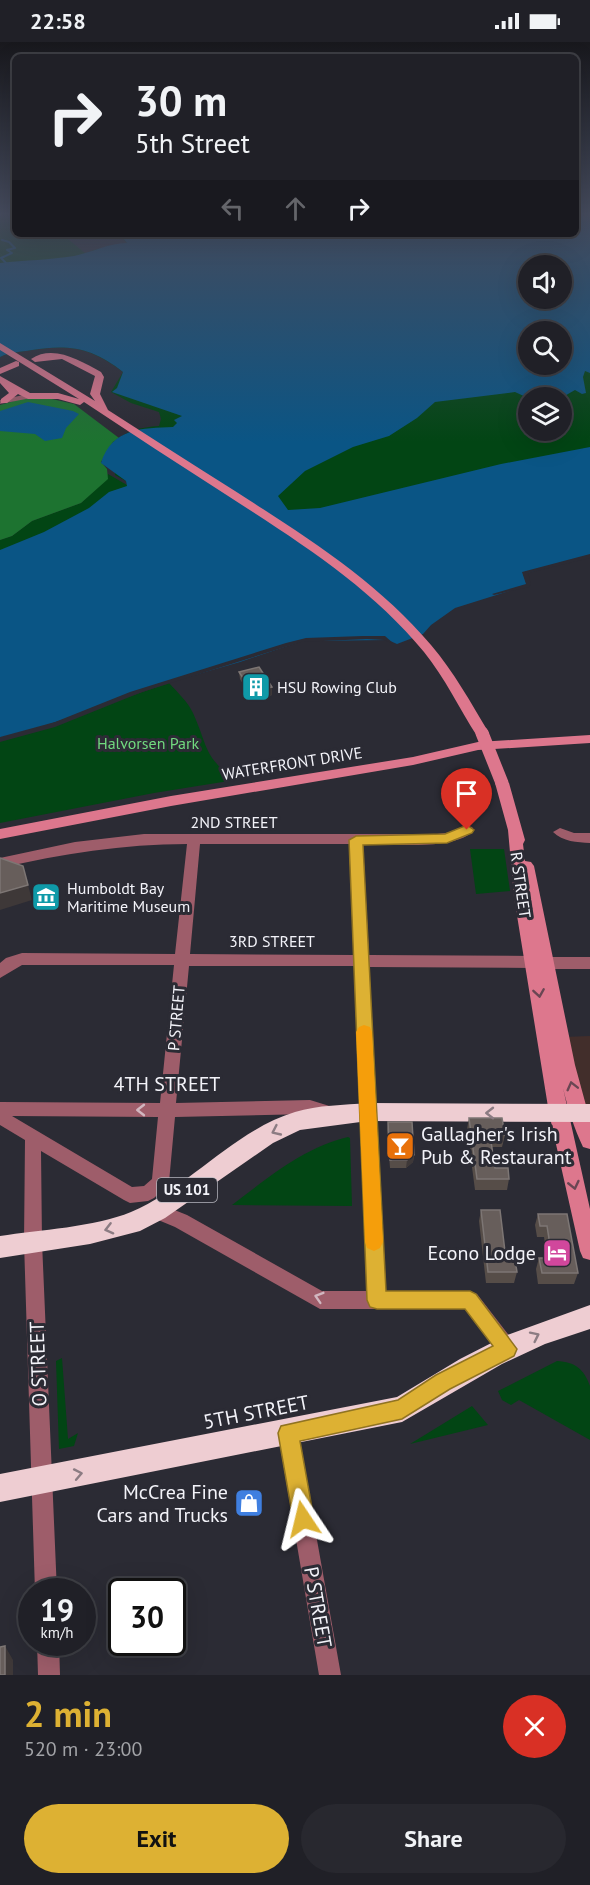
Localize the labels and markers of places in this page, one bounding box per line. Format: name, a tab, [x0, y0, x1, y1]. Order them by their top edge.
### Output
building icon: HSU Rowing Club	[240, 671, 272, 703]
place label: HSU Rowing Club	[277, 677, 397, 697]
pin	[441, 768, 492, 830]
place label: Humboldt Bay Maritime Museum	[67, 878, 190, 916]
museum icon: Humboldt Bay Maritime Museum	[30, 881, 62, 913]
place label: Gallagher's Irish Pub & Restaurant	[421, 1121, 572, 1170]
bar icon: Gallagher's Irish Pub & Restaurant	[384, 1130, 416, 1162]
hotel icon: Econo Lodge	[541, 1237, 573, 1269]
place label: Econo Lodge	[427, 1240, 536, 1266]
place label: McCrea Fine Cars and Trucks	[97, 1479, 228, 1528]
shop icon: McCrea Fine Cars and Trucks	[233, 1487, 265, 1519]

